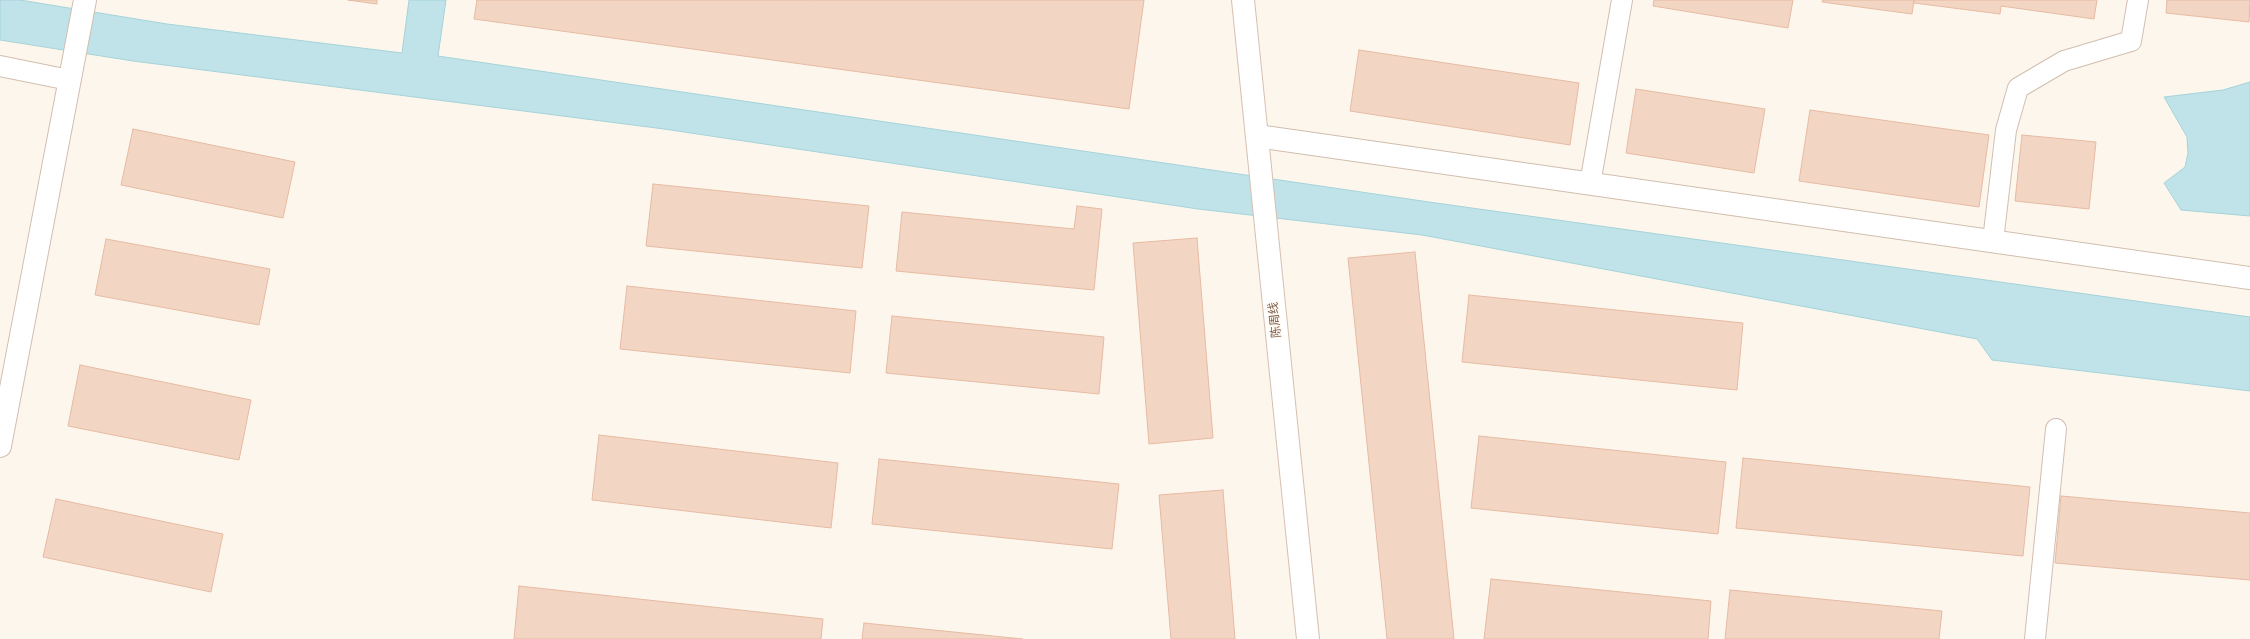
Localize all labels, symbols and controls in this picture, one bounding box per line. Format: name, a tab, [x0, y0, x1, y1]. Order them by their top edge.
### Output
street label: 陈周线	[1266, 301, 1284, 339]

